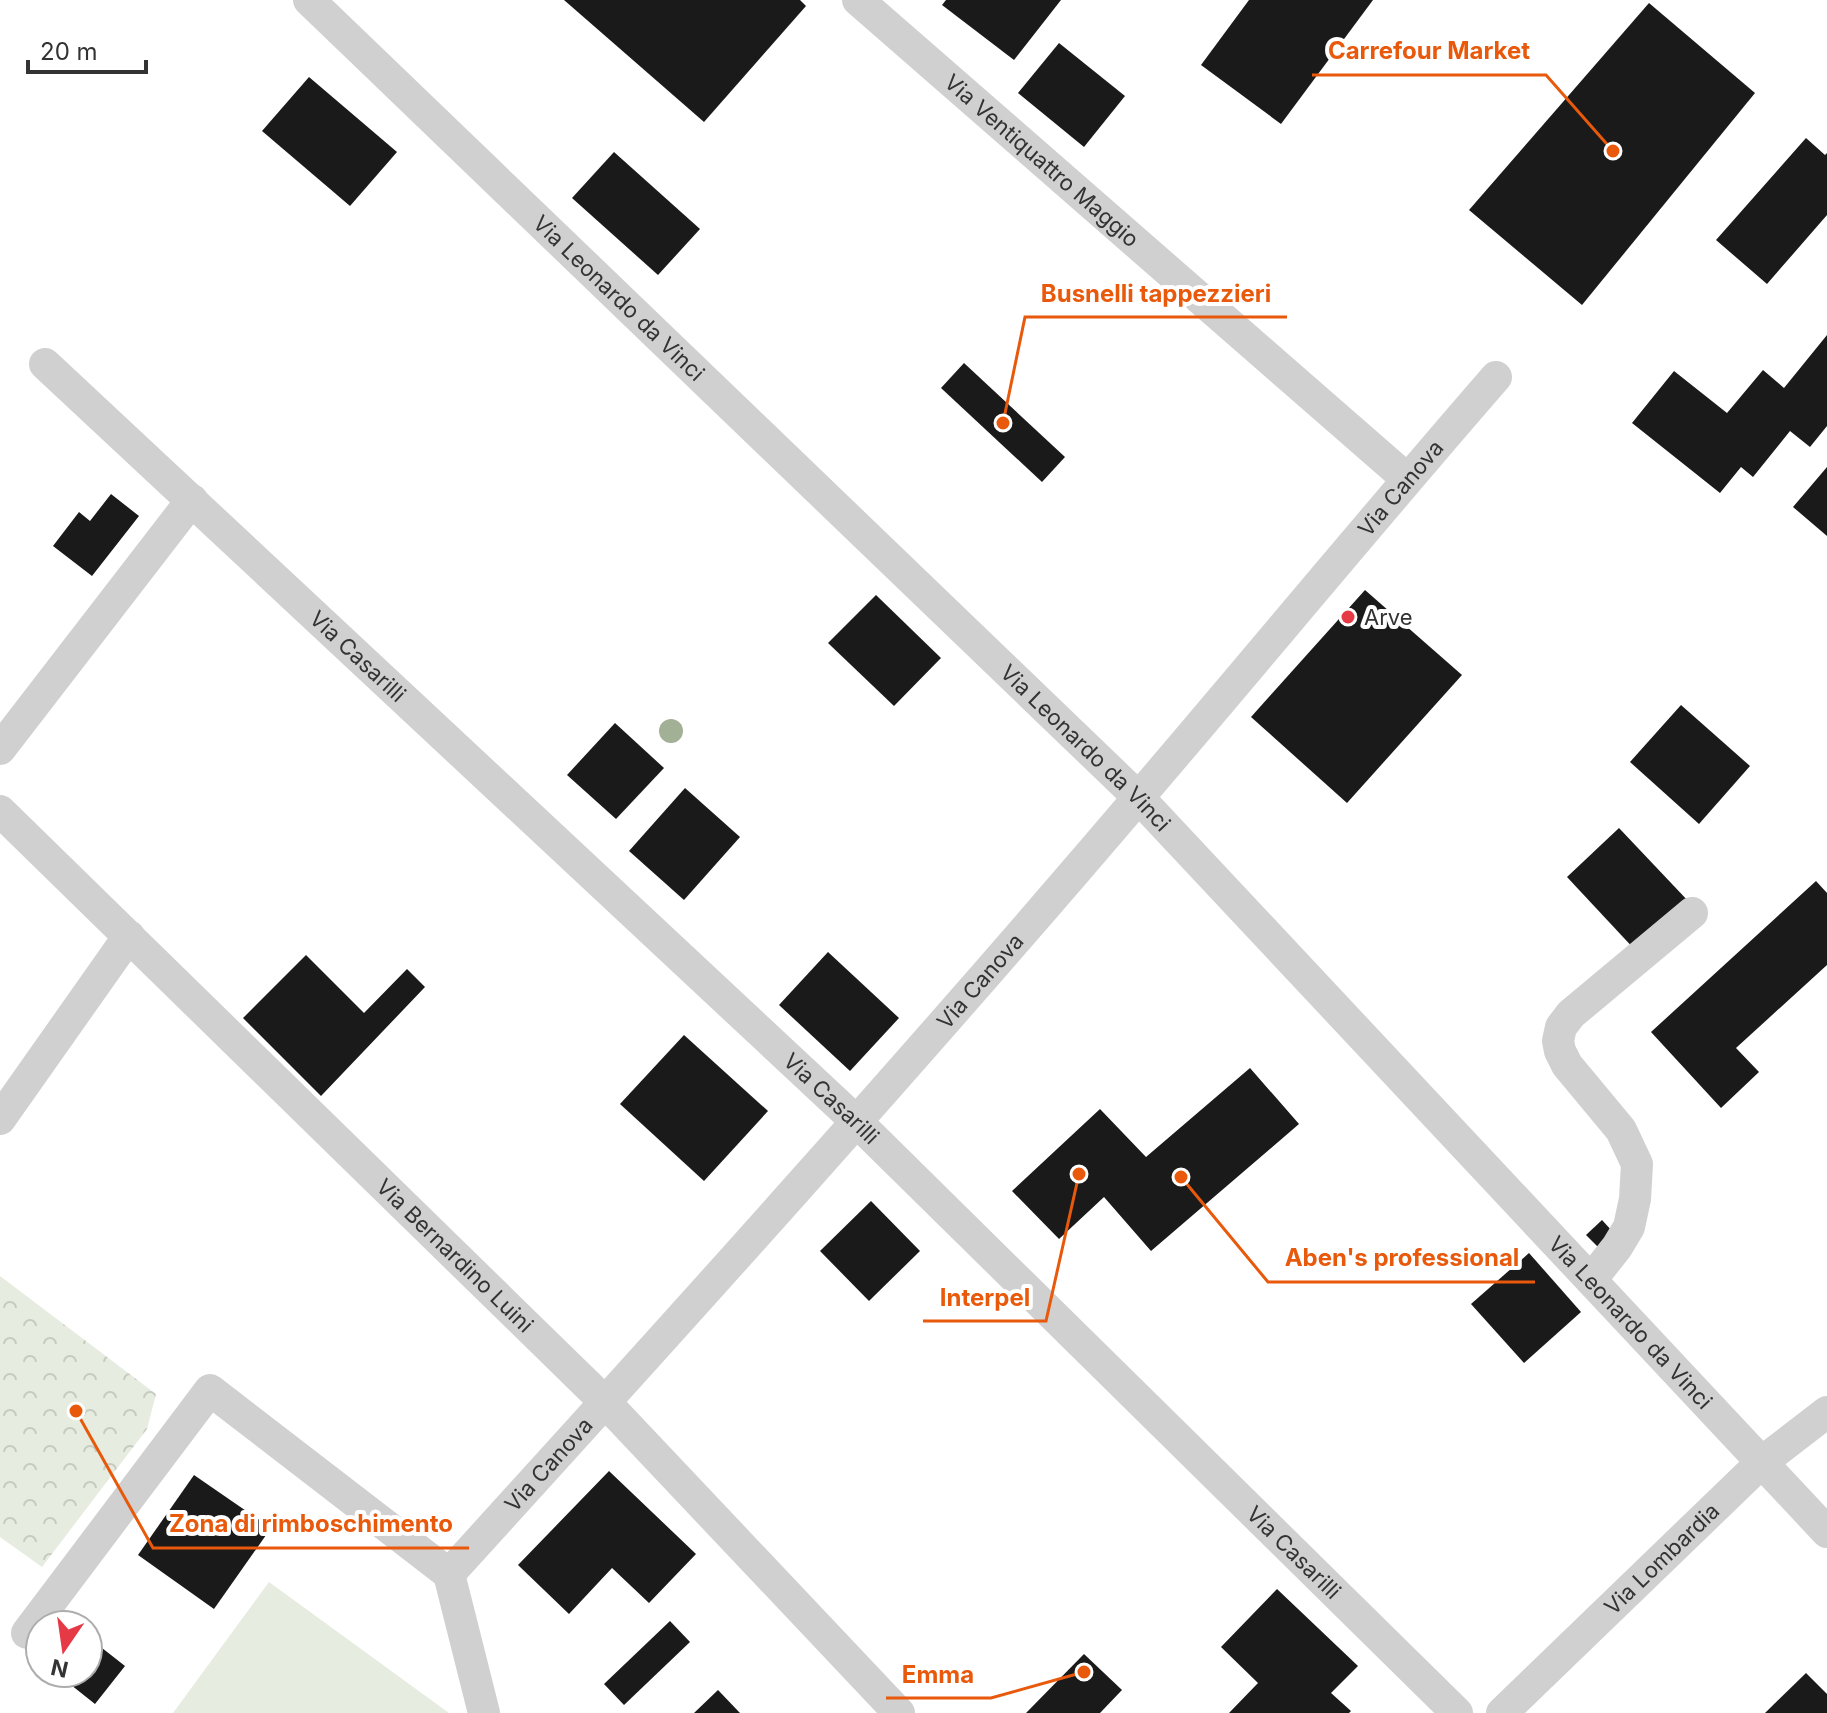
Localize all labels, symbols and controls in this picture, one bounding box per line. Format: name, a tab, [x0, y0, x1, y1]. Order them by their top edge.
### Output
scale bar	[28, 24, 146, 74]
callout: Carrefour Market	[1312, 27, 1546, 75]
text: Carrefour Market	[1328, 36, 1530, 65]
text: 20 m	[40, 37, 98, 66]
street label: Via Ventiquattro Maggio	[939, 69, 1144, 252]
street label: Via Leonardo da Vinci	[528, 210, 710, 386]
callout: Busnelli tappezzieri	[1025, 269, 1287, 317]
text: Busnelli tappezzieri	[1041, 279, 1271, 308]
street label: Via Canova	[1352, 435, 1449, 541]
place label: Arve	[1364, 604, 1413, 630]
street label: Via Casarilli	[305, 605, 411, 707]
marker: Arve	[1339, 608, 1357, 626]
street label: Via Leonardo da Vinci	[995, 659, 1176, 836]
street label: Via Canova	[932, 928, 1029, 1034]
street label: Via Casarilli	[778, 1047, 885, 1149]
street label: Via Bernardino Luini	[371, 1173, 539, 1338]
street label: Via Leonardo da Vinci	[1543, 1231, 1718, 1414]
callout: Aben's professional	[1268, 1234, 1535, 1282]
text: Aben's professional	[1285, 1243, 1519, 1272]
callout: Interpel	[923, 1273, 1046, 1321]
text: Interpel	[940, 1283, 1030, 1312]
street label: Via Canova	[499, 1412, 598, 1517]
street label: Via Lombardia	[1599, 1498, 1724, 1620]
callout: Zona di rimboschimento	[153, 1500, 469, 1548]
street label: Via Casarilli	[1241, 1500, 1346, 1604]
text: Zona di rimboschimento	[169, 1509, 453, 1538]
north arrow	[24, 1609, 104, 1689]
callout: Emma	[886, 1650, 991, 1698]
text: N	[48, 1654, 71, 1683]
text: Emma	[902, 1660, 974, 1689]

